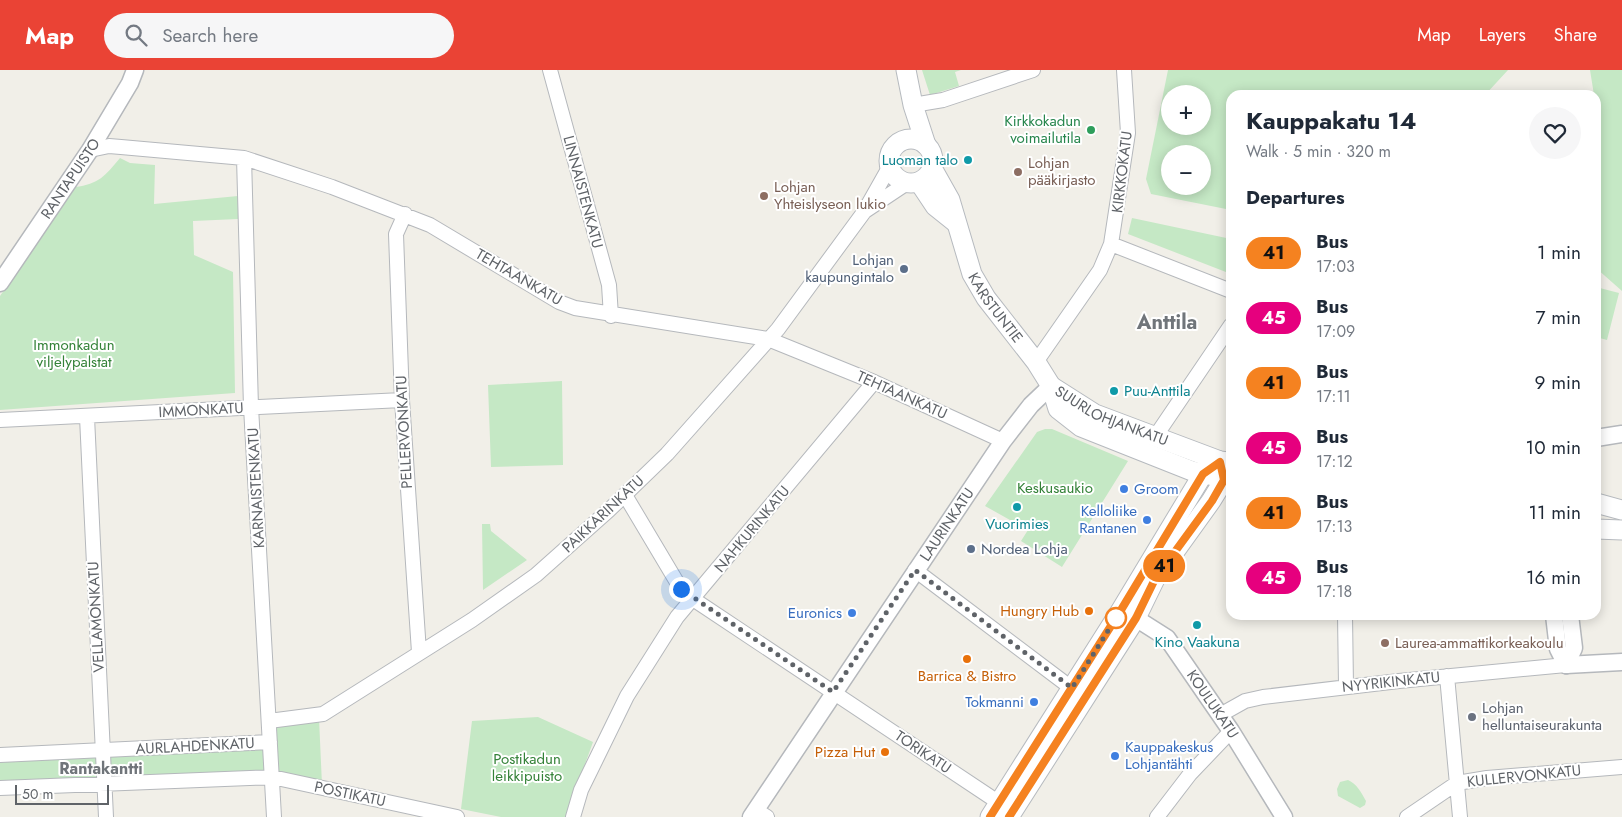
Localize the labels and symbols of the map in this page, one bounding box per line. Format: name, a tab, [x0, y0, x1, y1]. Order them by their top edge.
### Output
place label: Kirkkokadun voimailutila	[1004, 110, 1081, 149]
marker: Kirkkokadun voimailutila	[1085, 124, 1097, 136]
street label: KIRKKOKATU	[1106, 130, 1138, 214]
street label: LINNAISTENKATU	[557, 133, 609, 251]
street label: RANTAPUISTO	[35, 134, 106, 223]
place label: Luoman talo	[882, 149, 958, 171]
place label: Lohjan pääkirjasto	[1028, 152, 1096, 191]
marker: Luoman talo	[962, 154, 974, 166]
marker: Lohjan pääkirjasto	[1012, 166, 1024, 178]
place label: Lohjan Yhteislyseon lukio	[774, 176, 886, 215]
marker: Lohjan Yhteislyseon lukio	[758, 190, 770, 202]
street label: TEHTAANKATU	[471, 243, 567, 311]
place label: Lohjan kaupungintalo	[805, 249, 894, 288]
marker: Lohjan kaupungintalo	[898, 263, 910, 275]
street label: KARSTUNTIE	[963, 269, 1028, 348]
district label: Anttila	[1136, 308, 1197, 337]
park label: Immonkadun viljelypalstat	[33, 334, 115, 373]
street label: TEHTAANKATU	[853, 365, 951, 425]
street label: PELLERVONKATU	[390, 375, 418, 489]
street label: SUURLOHJANKATU	[1050, 380, 1171, 452]
place label: Puu-Anttila	[1124, 380, 1190, 402]
marker: Puu-Anttila	[1108, 385, 1120, 397]
street label: IMMONKATU	[158, 397, 244, 423]
street label: KARNAISTENKATU	[242, 427, 270, 549]
street label: PAIKKARINKATU	[557, 470, 649, 558]
park label: Keskusaukio	[1017, 477, 1093, 499]
place label: Groom	[1134, 478, 1179, 500]
street label: NAHKURINKATU	[709, 481, 795, 577]
marker: Groom	[1118, 483, 1130, 495]
street label: LAURINKATU	[914, 484, 979, 566]
place label: Kelloliike Rantanen	[1079, 500, 1137, 539]
marker: Vuorimies	[1011, 501, 1023, 513]
place label: Vuorimies	[985, 513, 1049, 535]
marker: Kelloliike Rantanen	[1141, 514, 1153, 526]
place label: Nordea Lohja	[981, 538, 1068, 560]
marker: Nordea Lohja	[965, 543, 977, 555]
line badge: 41	[1142, 550, 1186, 582]
street label: VELLAMONKATU	[82, 561, 110, 673]
your location	[669, 577, 694, 602]
place label: Hungry Hub	[1000, 600, 1079, 622]
place label: Euronics	[788, 602, 842, 624]
marker: Hungry Hub	[1083, 605, 1095, 617]
marker: Euronics	[846, 607, 858, 619]
unlabelled marker	[1105, 607, 1127, 629]
marker: Kino Vaakuna	[1191, 619, 1203, 631]
place label: Kino Vaakuna	[1154, 631, 1240, 653]
place label: Laurea-ammattikorkeakoulu	[1395, 632, 1564, 654]
marker: Laurea-ammattikorkeakoulu	[1379, 637, 1391, 649]
marker: Barrica & Bistro	[961, 653, 973, 665]
place label: Barrica & Bistro	[918, 665, 1016, 687]
street label: KOULUKATU	[1181, 666, 1244, 743]
street label: NYYRIKINKATU	[1341, 666, 1441, 698]
place label: Tokmanni	[965, 691, 1024, 713]
marker: Tokmanni	[1028, 696, 1040, 708]
place label: Lohjan helluntaiseurakunta	[1482, 697, 1602, 736]
marker: Lohjan helluntaiseurakunta	[1466, 711, 1478, 723]
street label: TORIKATU	[890, 725, 956, 779]
street label: AURLAHDENKATU	[135, 732, 255, 760]
place label: Kauppakeskus Lohjantähti	[1125, 736, 1213, 775]
place label: Pizza Hut	[815, 741, 875, 763]
marker: Pizza Hut	[879, 746, 891, 758]
park label: Postikadun leikkipuisto	[492, 748, 562, 787]
marker: Kauppakeskus Lohjantähti	[1109, 750, 1121, 762]
district label: Rantakantti	[59, 757, 143, 780]
street label: KULLERVONKATU	[1466, 759, 1582, 793]
street label: POSTIKATU	[312, 776, 388, 812]
scale bar	[15, 782, 109, 805]

